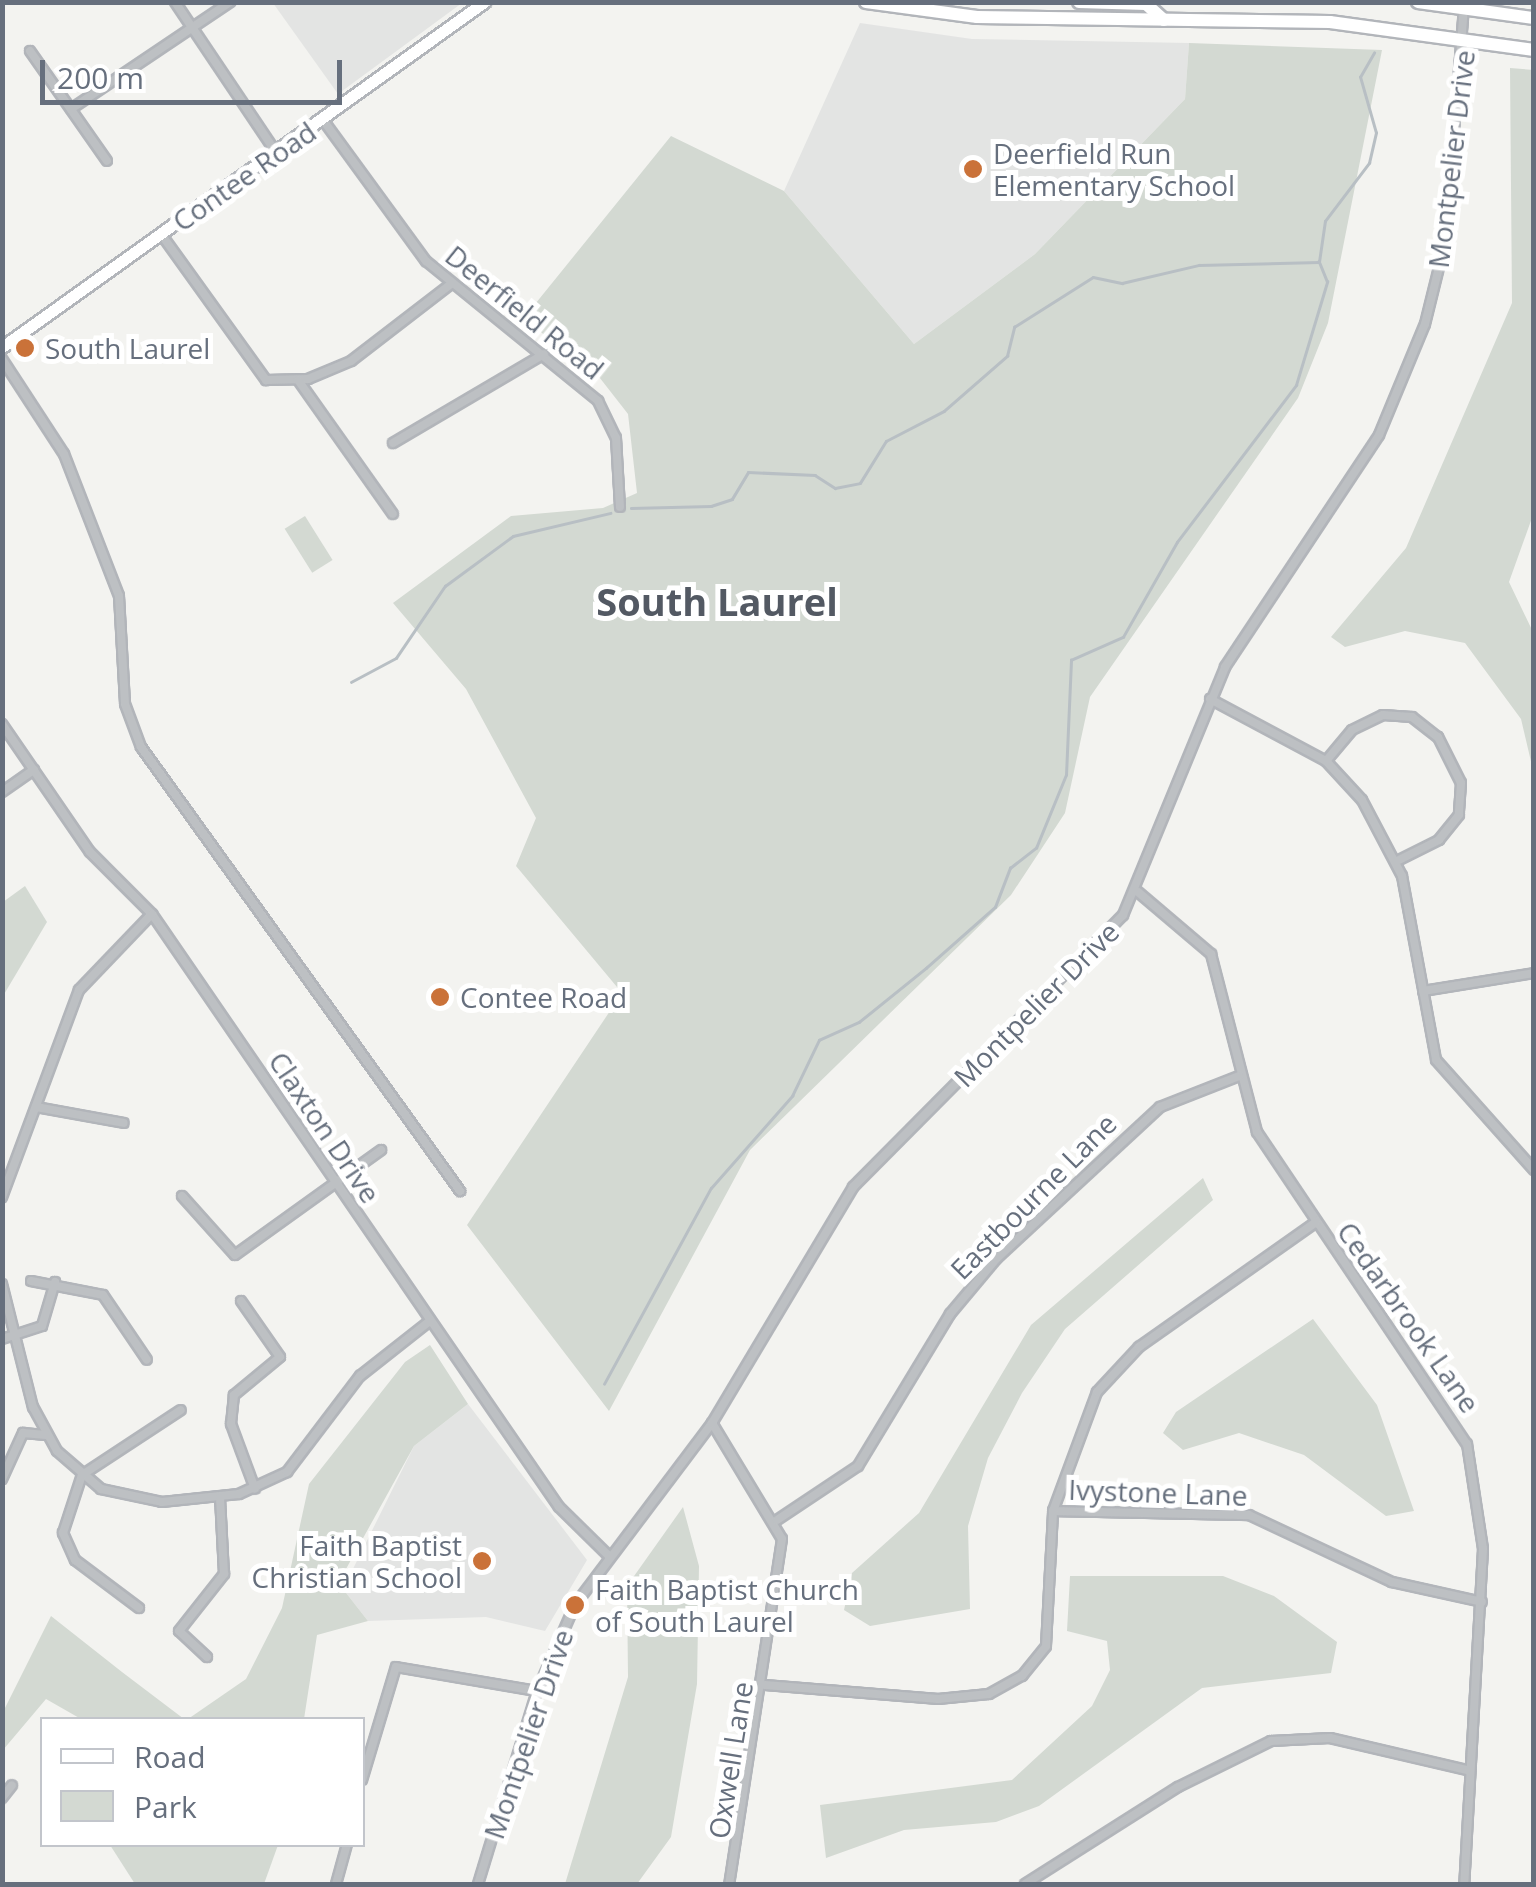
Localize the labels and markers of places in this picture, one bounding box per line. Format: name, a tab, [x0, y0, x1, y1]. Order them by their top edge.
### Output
place label: Deerfield Run Elementary School	[993, 136, 1235, 202]
marker: Deerfield Run Elementary School	[962, 158, 984, 180]
place label: South Laurel	[45, 331, 210, 365]
marker: South Laurel	[14, 337, 36, 359]
place label: Contee Road	[460, 980, 627, 1014]
marker: Contee Road	[429, 986, 451, 1008]
place label: Faith Baptist Christian School	[252, 1528, 462, 1594]
marker: Faith Baptist Christian School	[471, 1550, 493, 1572]
place label: Faith Baptist Church of South Laurel	[595, 1572, 859, 1638]
marker: Faith Baptist Church of South Laurel	[564, 1594, 586, 1616]

